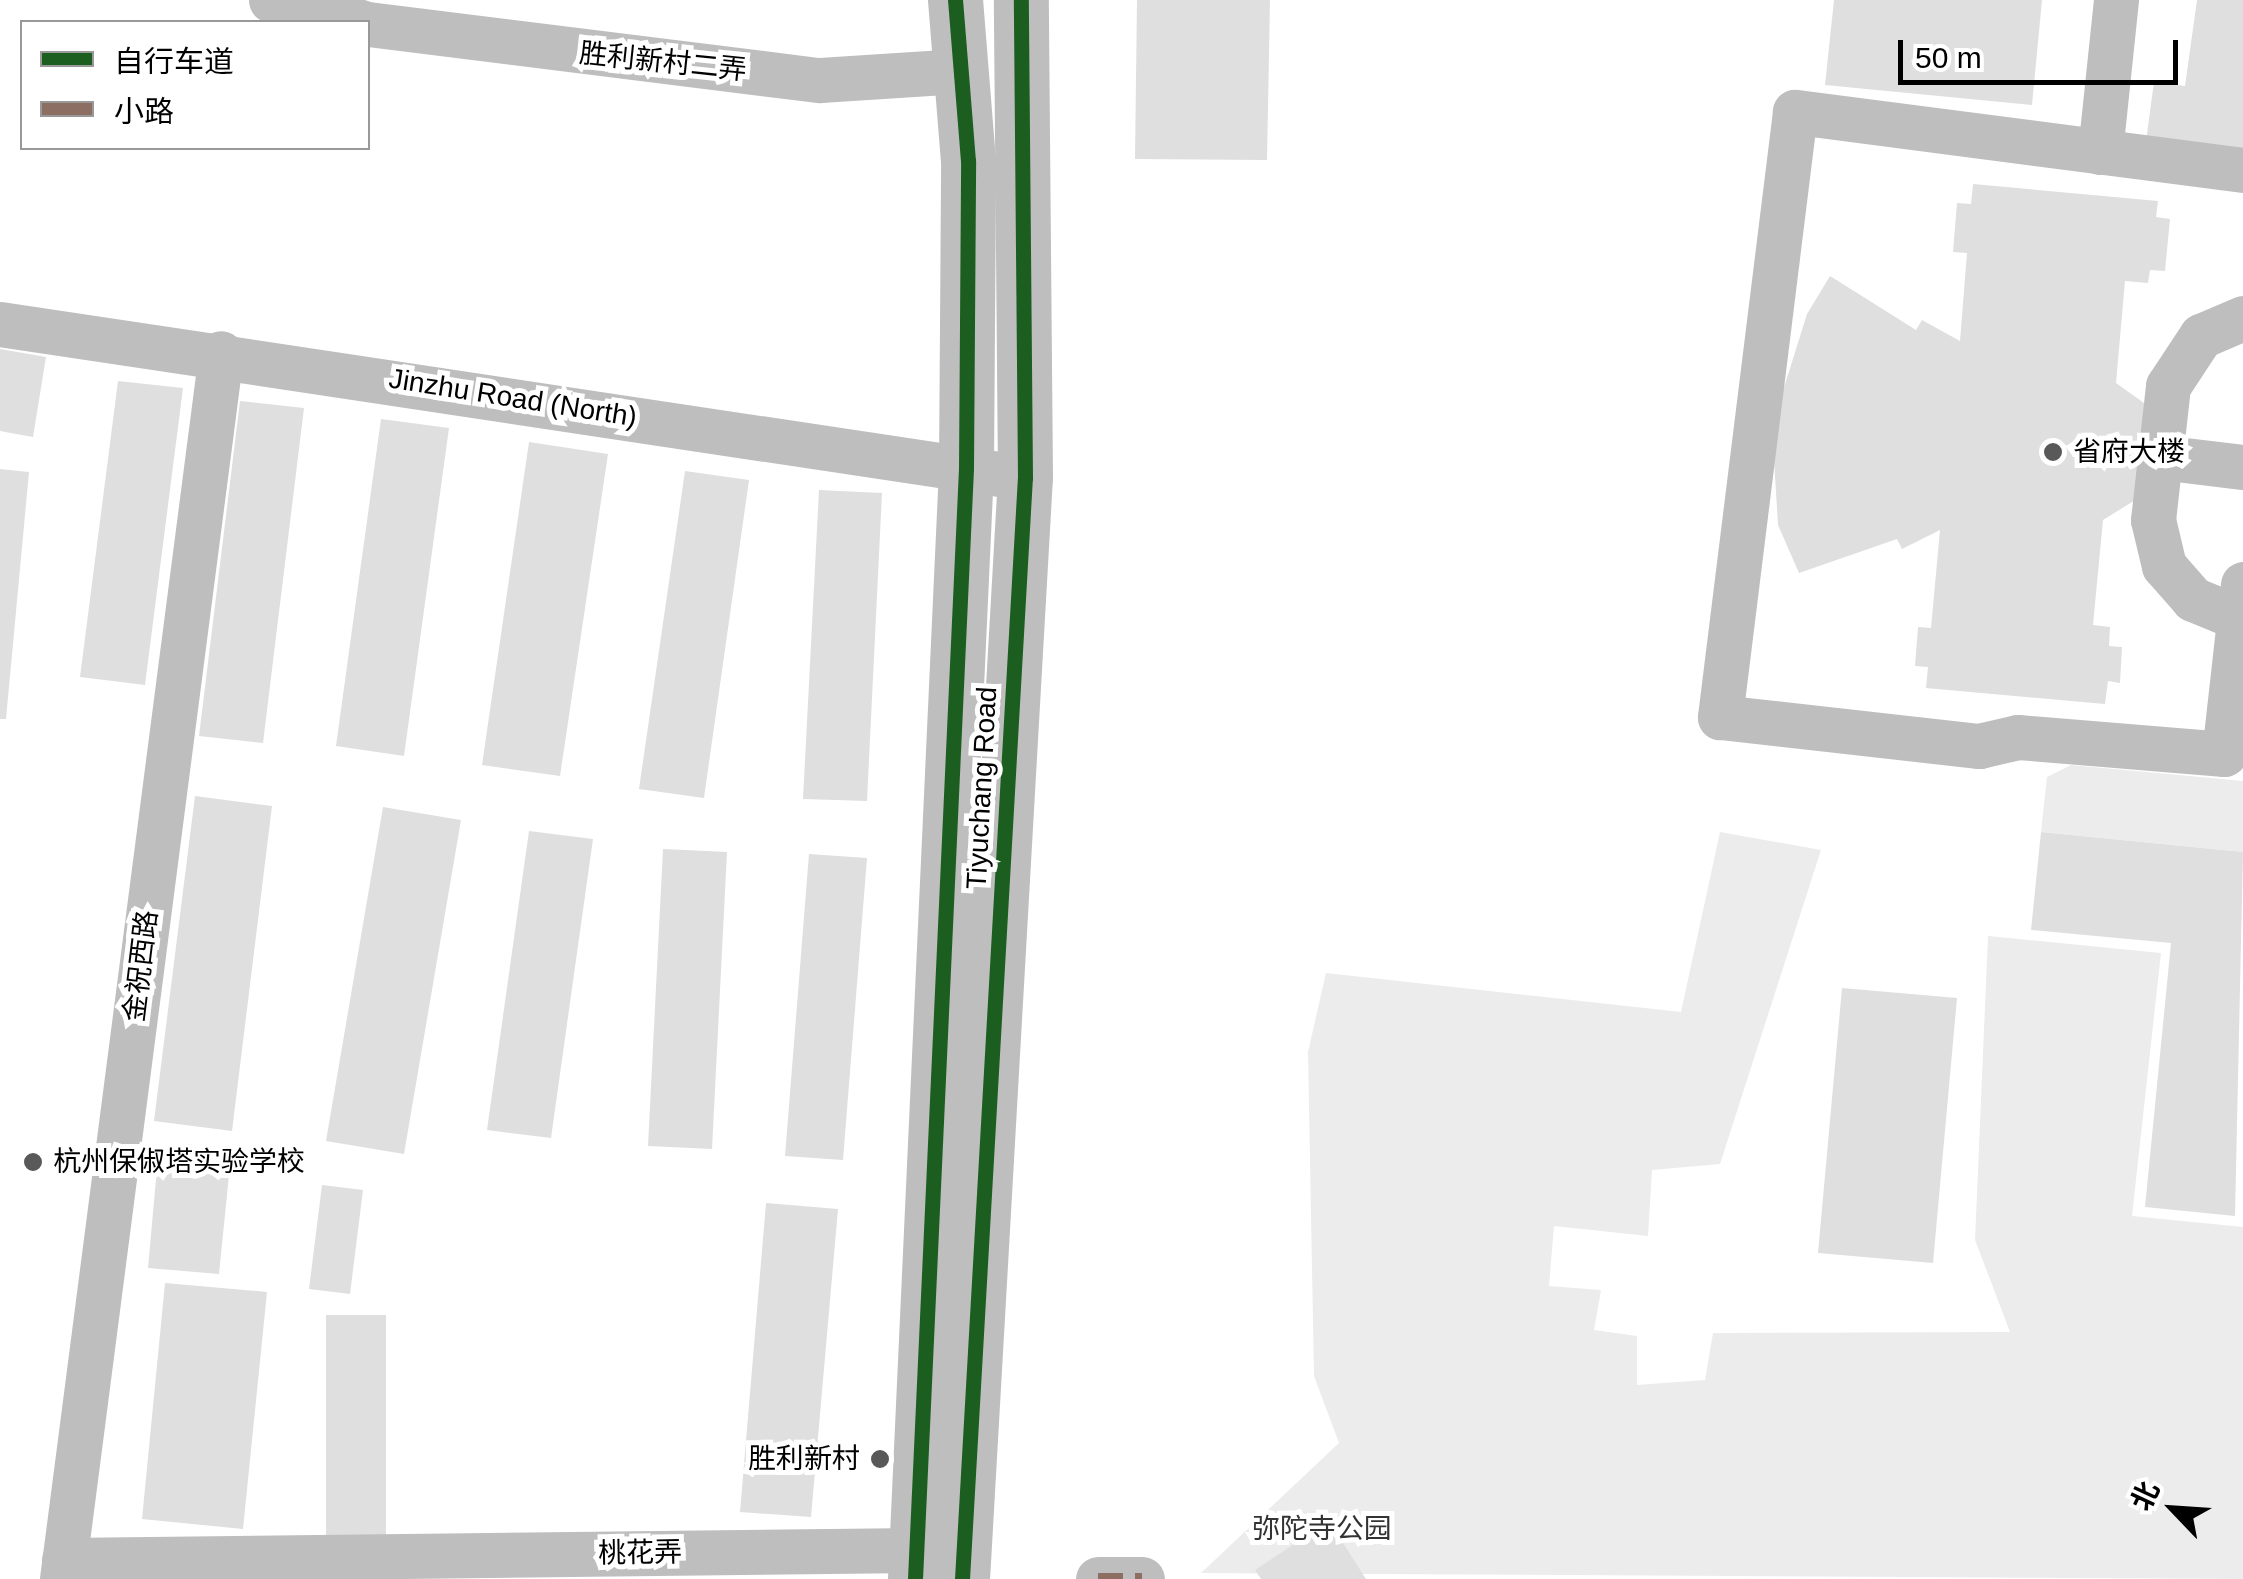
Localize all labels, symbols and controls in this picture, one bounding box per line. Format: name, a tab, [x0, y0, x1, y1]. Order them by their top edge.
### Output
legend	[20, 20, 370, 150]
scale bar	[1903, 20, 2183, 82]
street label: 胜利新村二弄	[578, 37, 748, 87]
text: 50 m	[1915, 41, 1982, 74]
text: 自行车道	[114, 45, 234, 78]
text: 小路	[114, 95, 174, 128]
street label: Jinzhu Road (North)	[387, 362, 639, 434]
place label: 省府大楼	[2073, 435, 2185, 469]
marker: 省府大楼	[2042, 441, 2064, 463]
street label: Tiyuchang Road	[960, 686, 1004, 890]
street label: 金祝西路	[118, 908, 164, 1024]
place label: 杭州保俶塔实验学校	[53, 1145, 305, 1179]
marker: 杭州保俶塔实验学校	[22, 1151, 44, 1173]
place label: 胜利新村	[748, 1442, 860, 1476]
marker: 胜利新村	[869, 1448, 891, 1470]
north arrow	[2123, 1459, 2223, 1559]
text: 北	[2125, 1477, 2165, 1515]
park label: 弥陀寺公园	[1252, 1512, 1392, 1546]
street label: 桃花弄	[598, 1535, 682, 1571]

